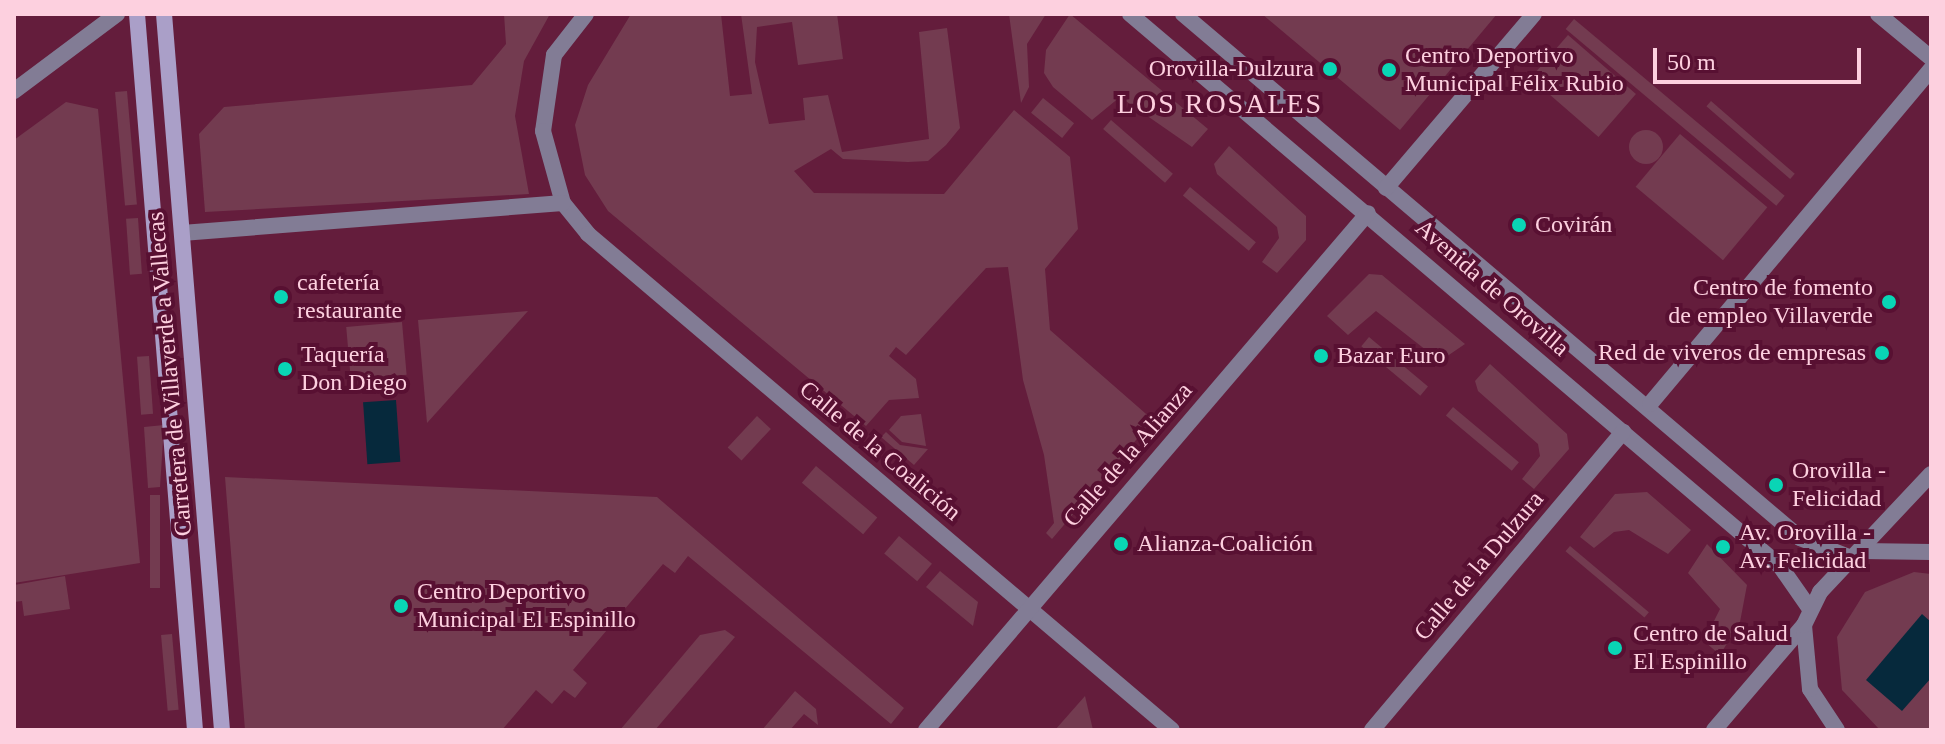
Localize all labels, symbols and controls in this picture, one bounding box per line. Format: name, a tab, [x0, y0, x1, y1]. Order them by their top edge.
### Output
scale bar	[1657, 32, 1865, 82]
place label: Centro Deportivo Municipal Félix Rubio	[1405, 42, 1624, 98]
text: 50 m	[1667, 49, 1716, 75]
place label: Orovilla-Dulzura	[1149, 55, 1314, 83]
marker: Orovilla-Dulzura	[1321, 60, 1339, 78]
marker: Centro Deportivo Municipal Félix Rubio	[1380, 61, 1398, 79]
district label: LOS ROSALES	[1117, 87, 1323, 121]
street label: Carretera de Villaverde a Vallecas	[141, 210, 199, 538]
place label: Covirán	[1535, 211, 1612, 239]
street label: Avenida de Orovilla	[1409, 213, 1575, 363]
marker: Covirán	[1510, 216, 1528, 234]
place label: cafetería restaurante	[297, 269, 402, 325]
place label: Centro de fomento de empleo Villaverde	[1668, 274, 1873, 330]
marker: cafetería restaurante	[272, 288, 290, 306]
marker: Centro de fomento de empleo Villaverde	[1880, 293, 1898, 311]
place label: Red de viveros de empresas	[1598, 339, 1866, 367]
place label: Taquería Don Diego	[301, 341, 407, 397]
place label: Bazar Euro	[1337, 342, 1446, 370]
marker: Red de viveros de empresas	[1873, 344, 1891, 362]
marker: Bazar Euro	[1312, 347, 1330, 365]
marker: Taquería Don Diego	[276, 360, 294, 378]
street label: Calle de la Coalición	[793, 375, 967, 527]
street label: Calle de la Alianza	[1057, 376, 1199, 534]
place label: Orovilla - Felicidad	[1792, 457, 1886, 513]
marker: Orovilla - Felicidad	[1767, 476, 1785, 494]
street label: Calle de la Dulzura	[1408, 486, 1550, 646]
place label: Av. Orovilla - Av. Felicidad	[1739, 519, 1871, 575]
place label: Alianza-Coalición	[1137, 530, 1313, 558]
marker: Alianza-Coalición	[1112, 535, 1130, 553]
marker: Av. Orovilla - Av. Felicidad	[1714, 538, 1732, 556]
place label: Centro Deportivo Municipal El Espinillo	[417, 578, 636, 634]
marker: Centro Deportivo Municipal El Espinillo	[392, 597, 410, 615]
place label: Centro de Salud El Espinillo	[1633, 620, 1788, 676]
marker: Centro de Salud El Espinillo	[1604, 637, 1626, 659]

